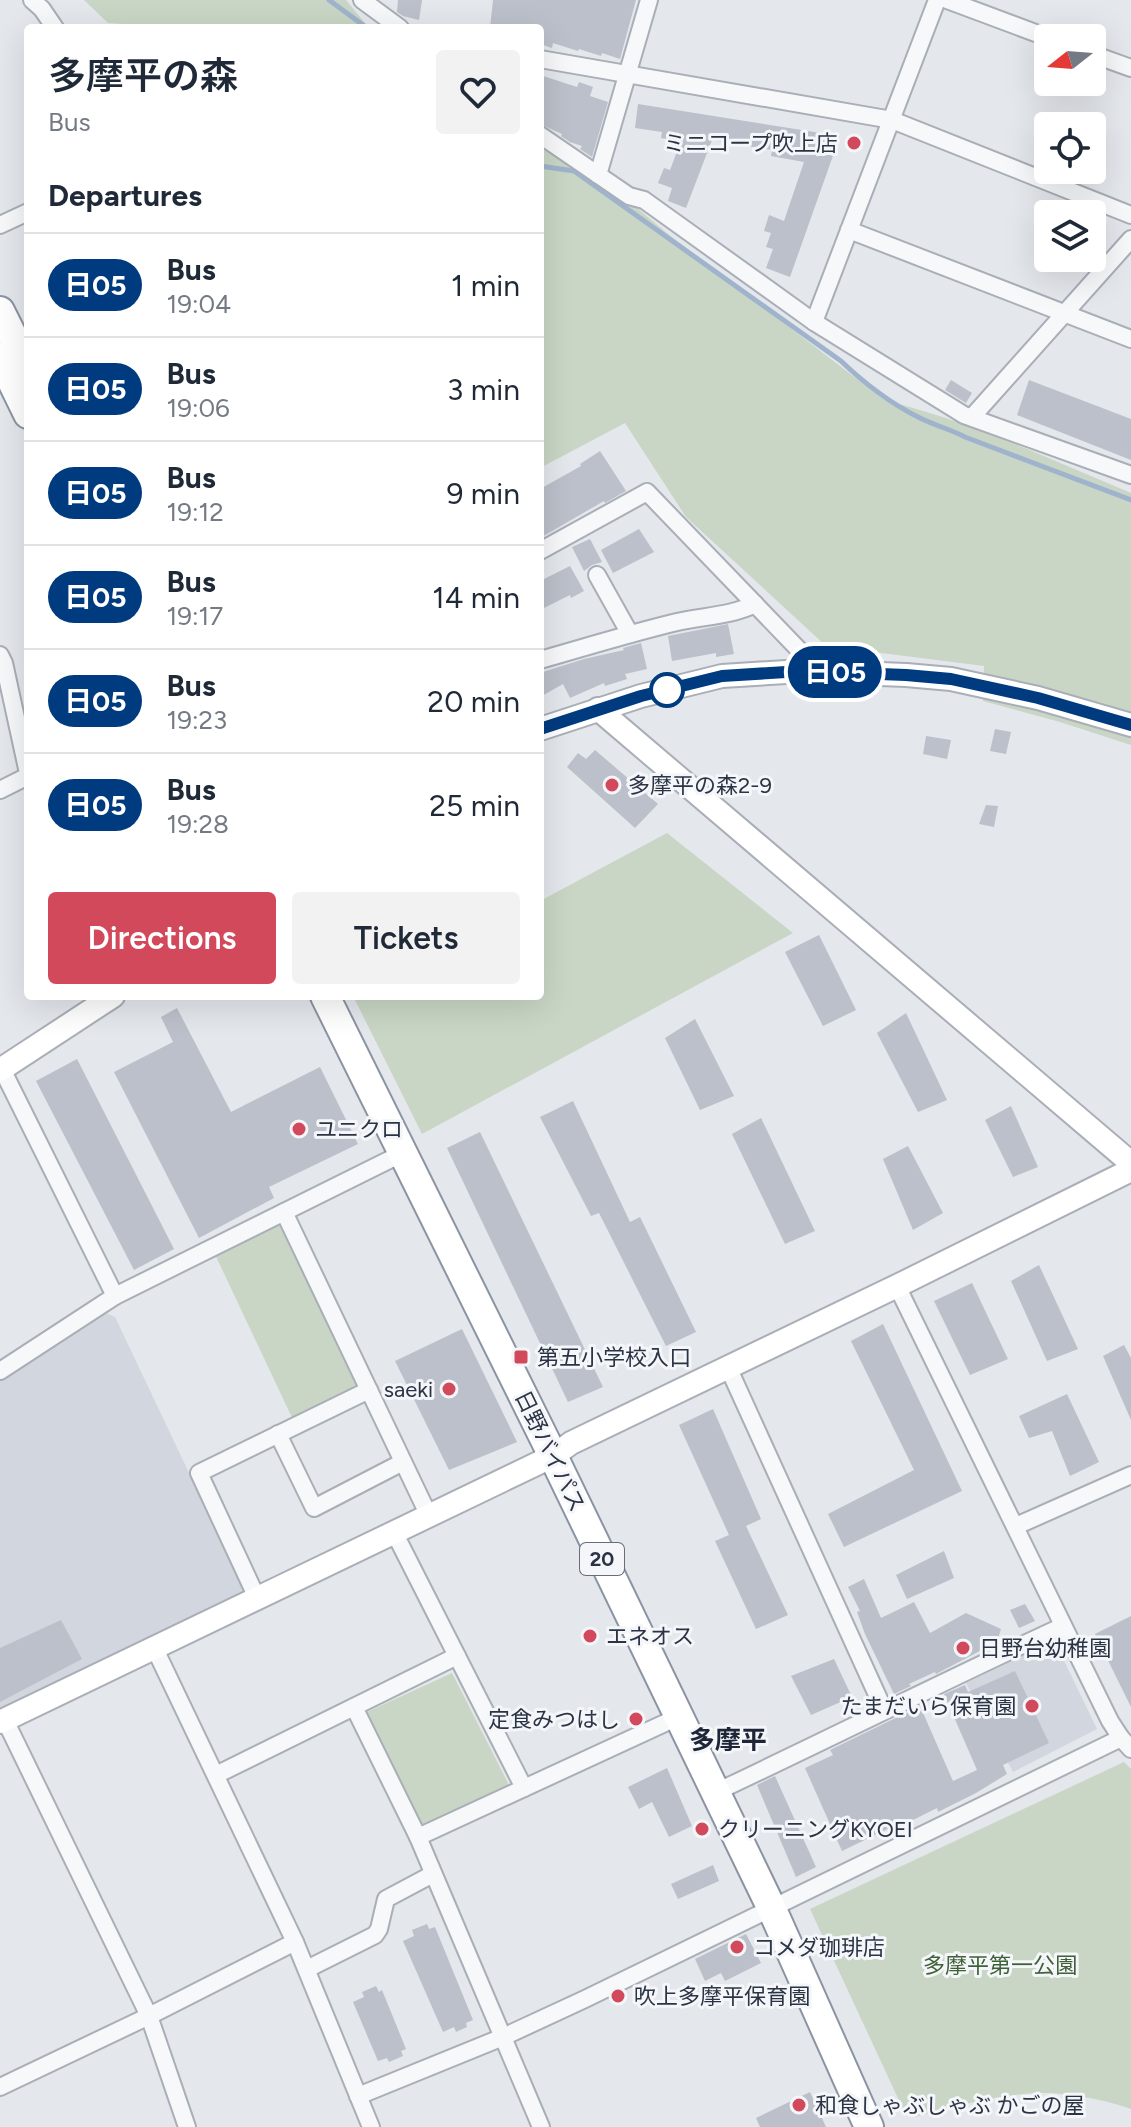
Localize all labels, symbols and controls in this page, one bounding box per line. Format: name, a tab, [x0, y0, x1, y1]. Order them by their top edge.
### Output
north arrow	[1034, 24, 1106, 96]
map controls	[1034, 24, 1106, 272]
button: heart	[436, 50, 520, 134]
text: 多摩平の森	[48, 53, 238, 99]
text: Bus	[48, 106, 91, 138]
button: locate	[1034, 112, 1106, 184]
place label: ミニコープ吹上店	[663, 130, 838, 157]
marker: ミニコープ吹上店	[845, 134, 863, 152]
text: Departures	[48, 177, 202, 214]
button: layers	[1034, 200, 1106, 272]
text: Bus	[166, 251, 216, 288]
text: 1 min	[451, 267, 520, 304]
text: 日05	[64, 268, 126, 302]
text: 19:04	[166, 288, 231, 320]
text: Bus	[166, 355, 216, 392]
text: 3 min	[447, 371, 520, 408]
text: 日05	[64, 372, 126, 406]
text: 19:06	[166, 392, 230, 424]
text: Bus	[166, 459, 216, 496]
text: 9 min	[446, 475, 520, 512]
text: 日05	[64, 476, 126, 510]
text: 19:12	[166, 496, 224, 528]
text: Bus	[166, 563, 216, 600]
text: 14 min	[432, 579, 520, 616]
text: 日05	[64, 580, 126, 614]
text: 19:17	[166, 600, 223, 632]
line badge: 日05	[789, 646, 881, 698]
text: 日05	[804, 655, 866, 689]
text: Bus	[166, 667, 216, 704]
unlabelled marker	[650, 673, 684, 707]
text: 20 min	[427, 683, 520, 720]
text: 日05	[64, 684, 126, 718]
text: 19:23	[166, 704, 227, 736]
text: Bus	[166, 771, 216, 808]
place label: 多摩平の森2-9	[628, 772, 772, 799]
marker: 多摩平の森2-9	[603, 776, 621, 794]
text: 25 min	[429, 787, 520, 824]
text: 日05	[64, 788, 126, 822]
text: 19:28	[166, 808, 229, 840]
button: Directions	[48, 892, 276, 984]
button: Tickets	[292, 892, 520, 984]
place label: ユニクロ	[315, 1116, 403, 1143]
marker: ユニクロ	[290, 1120, 308, 1138]
place label: 第五小学校入口	[537, 1344, 691, 1371]
marker: 第五小学校入口	[512, 1348, 530, 1366]
place label: saeki	[384, 1376, 433, 1403]
marker: saeki	[440, 1380, 458, 1398]
street label: 日野バイパス	[509, 1386, 591, 1516]
road number: 20	[580, 1543, 624, 1575]
place label: エネオス	[606, 1623, 694, 1650]
marker: エネオス	[581, 1627, 599, 1645]
place label: 日野台幼稚園	[979, 1635, 1111, 1662]
marker: 日野台幼稚園	[954, 1639, 972, 1657]
place label: たまだいら保育園	[841, 1693, 1016, 1720]
marker: たまだいら保育園	[1023, 1697, 1041, 1715]
place label: 定食みつはし	[488, 1706, 620, 1733]
marker: 定食みつはし	[627, 1710, 645, 1728]
district label: 多摩平	[689, 1724, 767, 1756]
place label: クリーニングKYOEI	[718, 1816, 913, 1843]
marker: クリーニングKYOEI	[693, 1820, 711, 1838]
place label: コメダ珈琲店	[753, 1934, 885, 1961]
marker: コメダ珈琲店	[728, 1938, 746, 1956]
park label: 多摩平第一公園	[923, 1952, 1077, 1979]
place label: 吹上多摩平保育園	[634, 1983, 810, 2010]
marker: 吹上多摩平保育園	[609, 1987, 627, 2005]
place label: 和食しゃぶしゃぶ かごの屋	[815, 2092, 1084, 2119]
marker: 和食しゃぶしゃぶ かごの屋	[790, 2096, 808, 2114]

